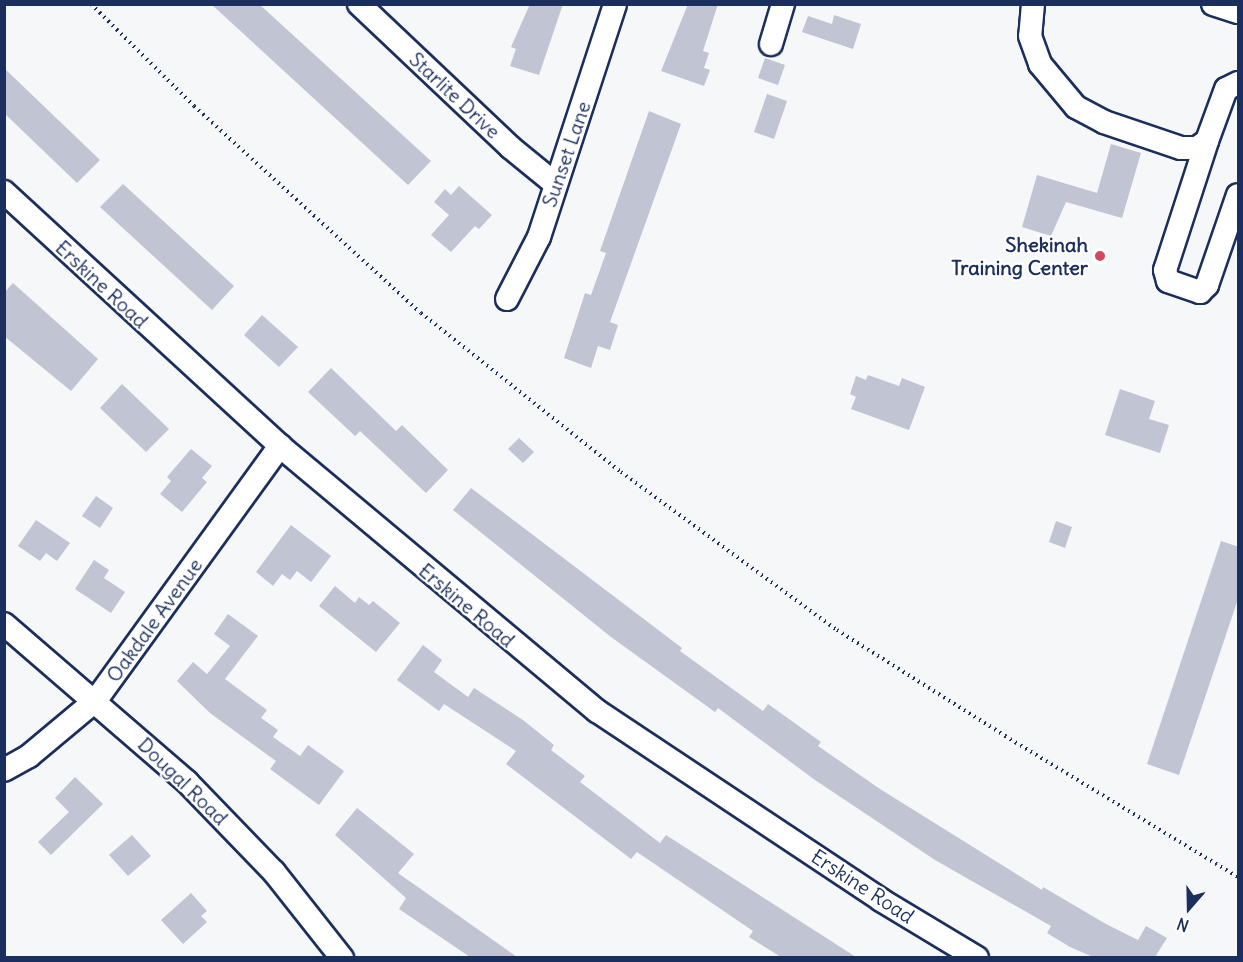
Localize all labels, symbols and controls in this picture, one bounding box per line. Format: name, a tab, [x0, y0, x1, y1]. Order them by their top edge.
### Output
street label: Starlite Drive	[405, 47, 505, 143]
street label: Sunset Lane	[537, 98, 595, 210]
place label: Shekinah Training Center	[951, 232, 1088, 279]
street label: Erskine Road	[51, 235, 153, 333]
marker: Shekinah Training Center	[1093, 249, 1107, 263]
street label: Oakdale Avenue	[101, 553, 207, 687]
street label: Erskine Road	[414, 558, 520, 652]
street label: Dougal Road	[133, 732, 233, 830]
street label: Erskine Road	[807, 844, 919, 928]
north arrow	[1159, 878, 1219, 938]
text: N	[1174, 914, 1191, 936]

